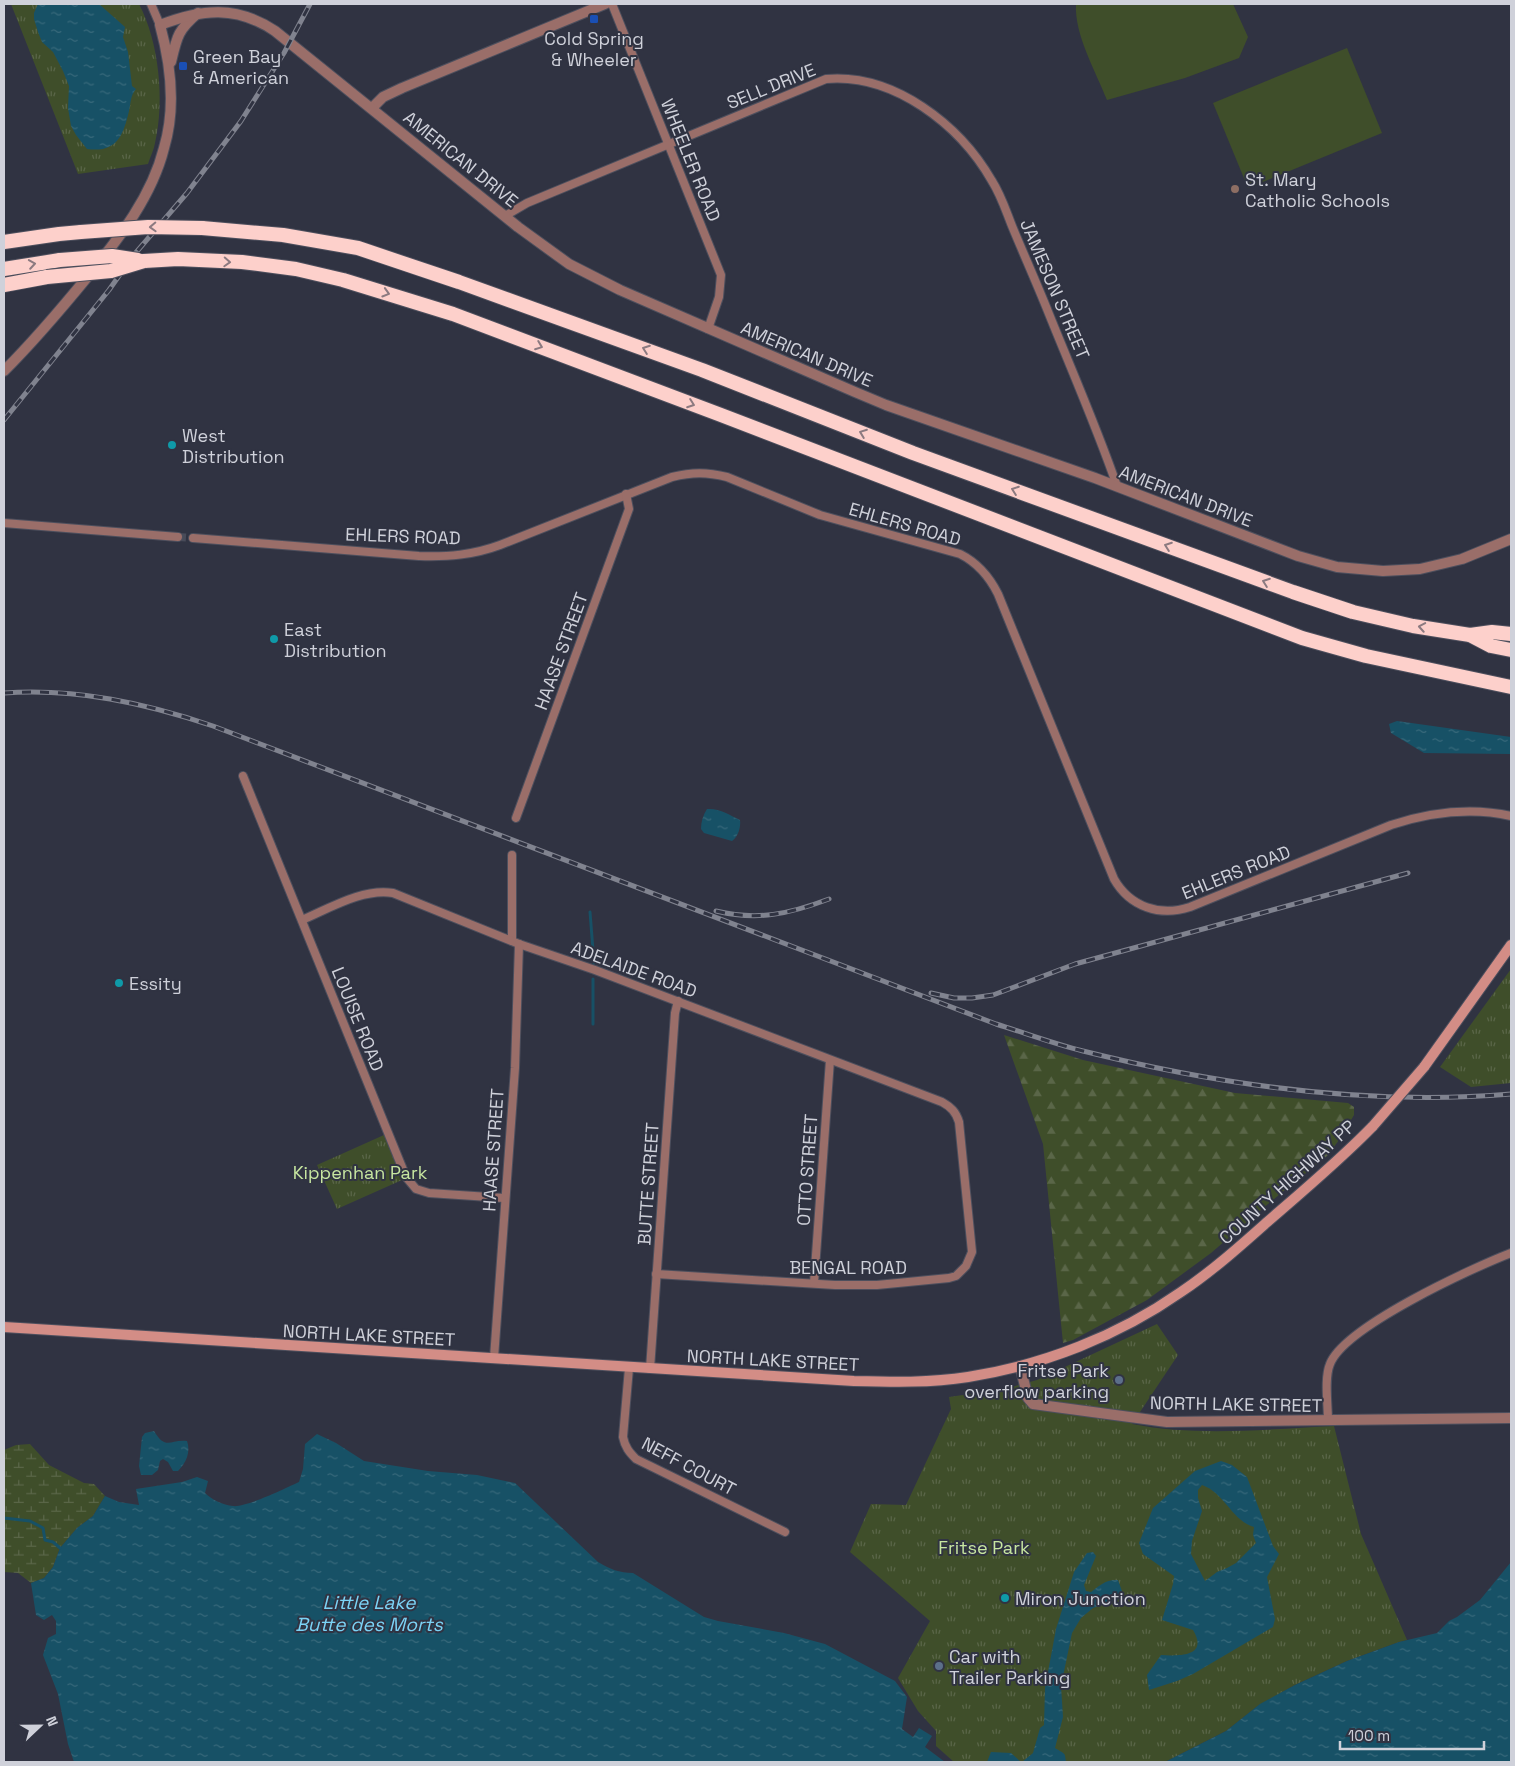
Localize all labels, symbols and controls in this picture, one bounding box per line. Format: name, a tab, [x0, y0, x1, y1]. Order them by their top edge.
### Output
marker: Cold Spring & Wheeler	[588, 13, 600, 25]
place label: Cold Spring & Wheeler	[544, 27, 644, 71]
place label: Green Bay & American	[193, 45, 289, 89]
street label: SELL DRIVE	[723, 58, 819, 114]
marker: Green Bay & American	[177, 60, 189, 72]
street label: WHEELER ROAD	[656, 95, 726, 225]
street label: AMERICAN DRIVE	[399, 106, 523, 212]
place label: St. Mary Catholic Schools	[1245, 168, 1390, 212]
marker: St. Mary Catholic Schools	[1229, 183, 1241, 195]
street label: JAMESON STREET	[1015, 215, 1095, 363]
one-way arrow	[149, 221, 157, 232]
one-way arrow	[223, 256, 231, 267]
one-way arrow	[28, 260, 36, 270]
one-way arrow	[381, 287, 389, 297]
street label: AMERICAN DRIVE	[738, 316, 876, 392]
one-way arrow	[534, 340, 543, 351]
one-way arrow	[642, 345, 651, 355]
one-way arrow	[686, 398, 695, 408]
place label: West Distribution	[182, 424, 285, 468]
one-way arrow	[859, 429, 868, 439]
marker: West Distribution	[166, 439, 178, 451]
street label: AMERICAN DRIVE	[1116, 460, 1256, 532]
one-way arrow	[1012, 486, 1020, 496]
street label: EHLERS ROAD	[846, 497, 964, 551]
street label: EHLERS ROAD	[345, 522, 461, 550]
one-way arrow	[1164, 542, 1173, 552]
one-way arrow	[1262, 578, 1271, 588]
street label: HAASE STREET	[529, 589, 593, 713]
place label: East Distribution	[284, 618, 387, 662]
one-way arrow	[1417, 623, 1426, 633]
marker: East Distribution	[268, 633, 280, 645]
street label: EHLERS ROAD	[1178, 840, 1294, 904]
street label: ADELAIDE ROAD	[568, 936, 700, 1002]
street label: LOUISE ROAD	[327, 964, 389, 1074]
place label: Essity	[129, 972, 182, 995]
marker: Essity	[113, 977, 125, 989]
street label: HAASE STREET	[477, 1087, 509, 1212]
street label: OTTO STREET	[792, 1113, 822, 1227]
street label: COUNTY HIGHWAY PP	[1214, 1115, 1360, 1249]
street label: BUTTE STREET	[632, 1121, 664, 1246]
park label: Kippenhan Park	[293, 1161, 428, 1184]
street label: BENGAL ROAD	[789, 1256, 907, 1279]
street label: NORTH LAKE STREET	[282, 1319, 456, 1351]
street label: NORTH LAKE STREET	[686, 1344, 860, 1376]
place label: Fritse Park overflow parking	[964, 1359, 1109, 1403]
marker: Fritse Park overflow parking	[1113, 1374, 1125, 1386]
street label: NORTH LAKE STREET	[1150, 1391, 1323, 1417]
street label: NEFF COURT	[638, 1432, 740, 1501]
park label: Fritse Park	[938, 1536, 1030, 1559]
place label: Miron Junction	[1015, 1587, 1146, 1610]
water label: Little Lake Butte des Morts	[295, 1590, 444, 1637]
marker: Miron Junction	[999, 1592, 1011, 1604]
place label: Car with Trailer Parking	[949, 1645, 1070, 1689]
marker: Car with Trailer Parking	[933, 1660, 945, 1672]
north arrow	[15, 1701, 65, 1751]
text: N	[42, 1713, 62, 1729]
scale bar	[1340, 1718, 1484, 1750]
text: 100 m	[1348, 1726, 1390, 1745]

